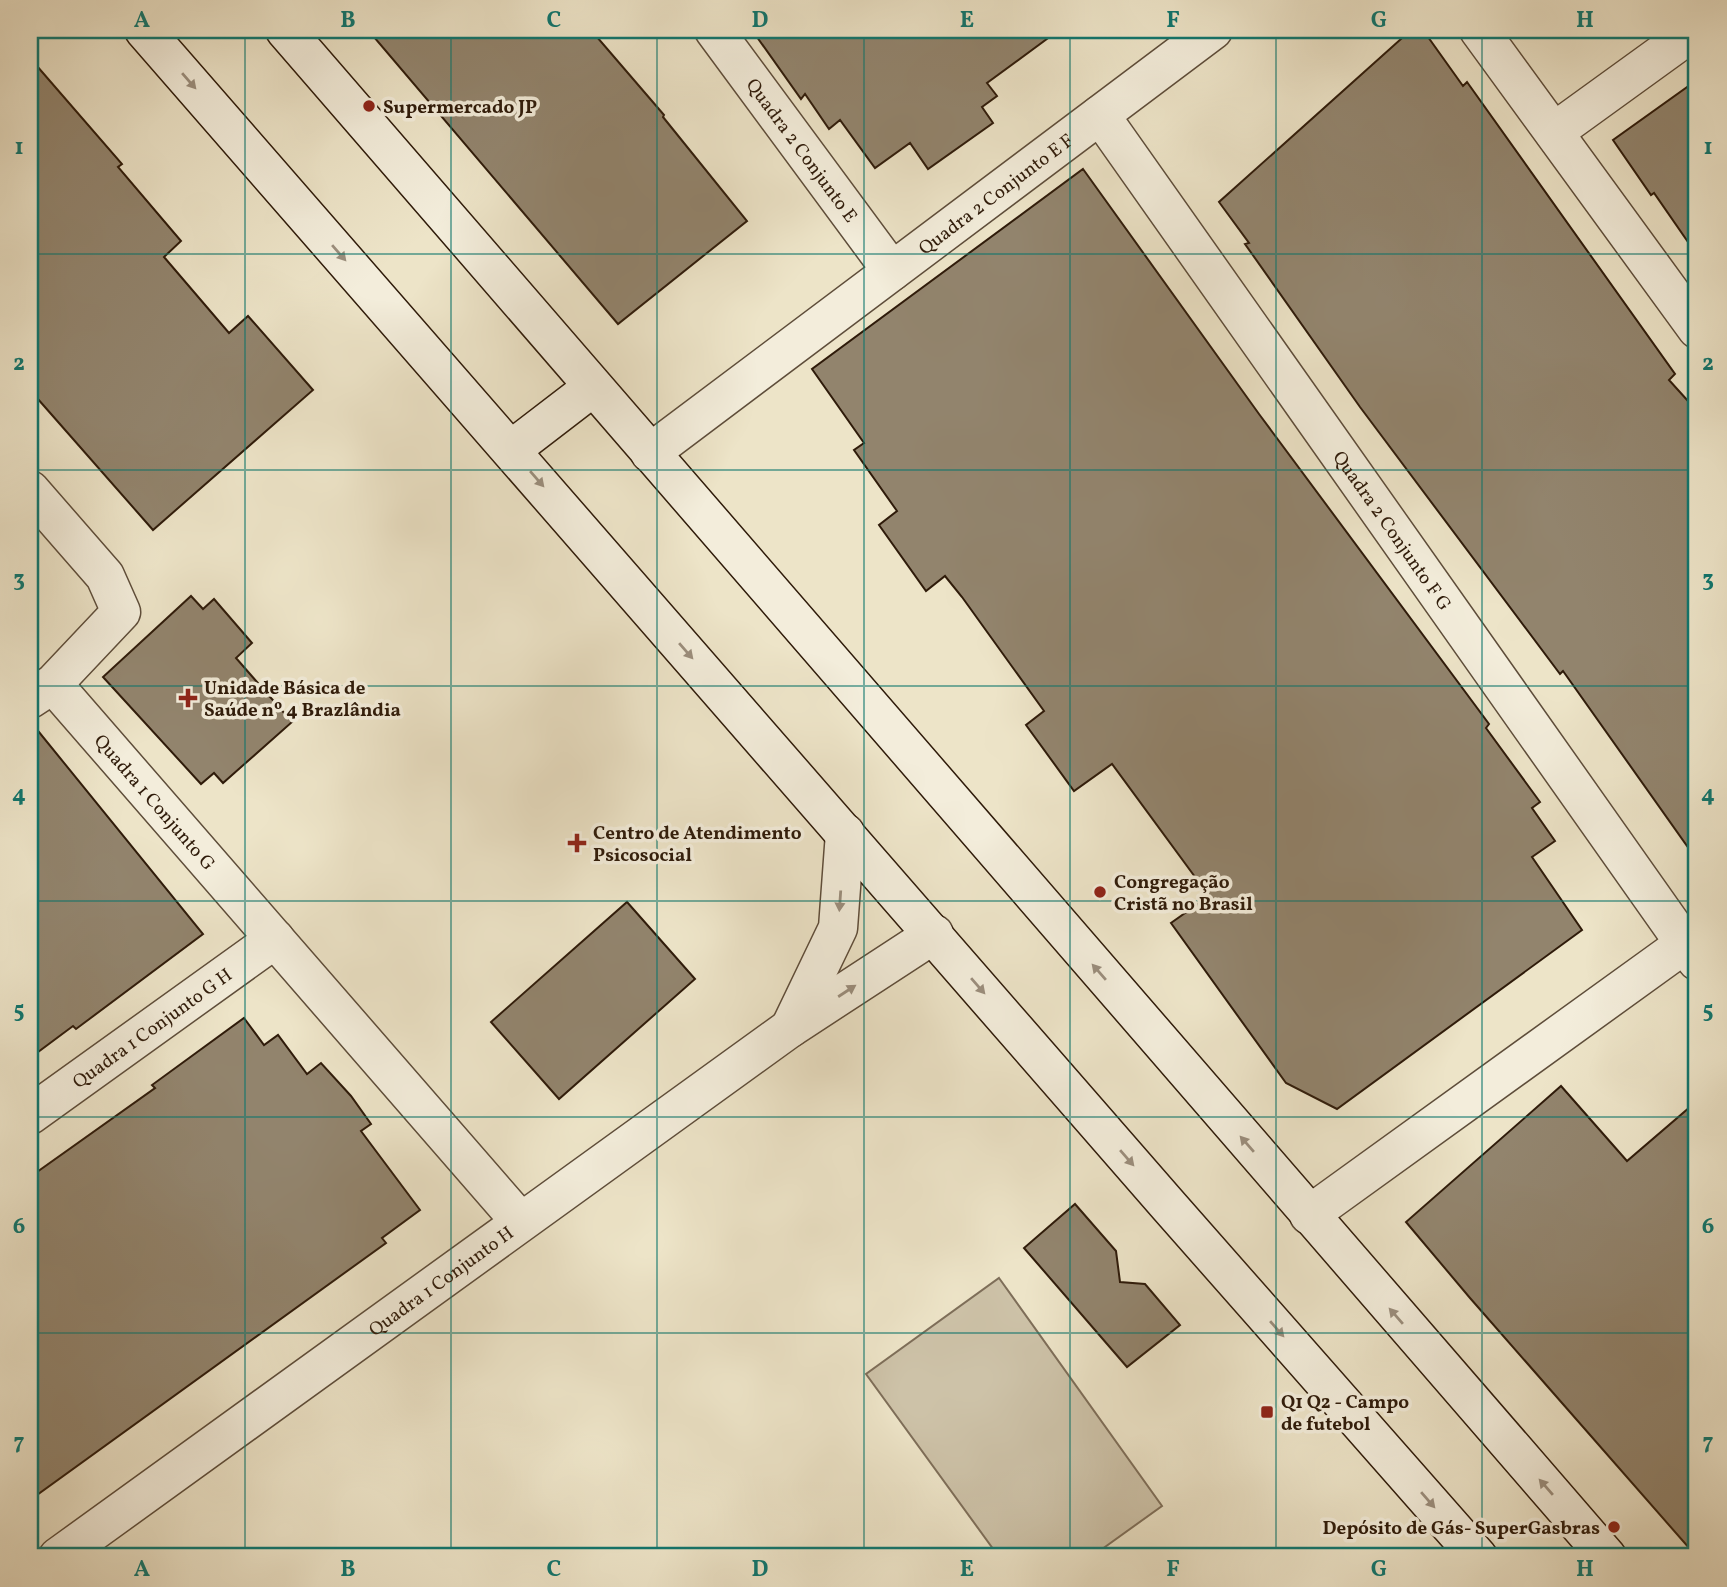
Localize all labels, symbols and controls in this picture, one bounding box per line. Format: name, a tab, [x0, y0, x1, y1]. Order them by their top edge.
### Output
text: A	[134, 5, 150, 37]
text: B	[340, 5, 356, 37]
text: C	[547, 5, 561, 37]
text: D	[752, 5, 769, 37]
text: E	[960, 5, 974, 37]
text: F	[1166, 5, 1180, 37]
text: G	[1371, 5, 1387, 37]
text: H	[1576, 5, 1594, 37]
one-way arrow	[181, 72, 197, 90]
street label: Quadra 2 Conjunto E	[739, 74, 863, 228]
place label: Supermercado JP	[383, 95, 537, 121]
marker: Supermercado JP	[361, 98, 377, 114]
street label: Quadra 2 Conjunto E F	[914, 128, 1079, 262]
text: 1	[14, 132, 24, 164]
text: 1	[1703, 132, 1713, 164]
one-way arrow	[331, 244, 346, 261]
text: 2	[13, 348, 25, 380]
text: 2	[1702, 348, 1714, 380]
street label: Quadra 2 Conjunto F G	[1326, 446, 1457, 616]
one-way arrow	[529, 471, 544, 488]
text: 3	[13, 564, 25, 596]
text: 3	[1702, 564, 1714, 596]
one-way arrow	[678, 642, 694, 660]
place label: Unidade Básica de Saúde nº 4 Brazlândia	[204, 676, 401, 724]
marker: Unidade Básica de Saúde nº 4 Brazlândia	[178, 688, 198, 708]
street label: Quadra 1 Conjunto G	[87, 729, 220, 877]
text: 4	[12, 779, 26, 811]
text: 4	[1701, 779, 1715, 811]
place label: Centro de Atendimento Psicosocial	[593, 821, 802, 869]
marker: Centro de Atendimento Psicosocial	[567, 833, 587, 853]
place label: Congregação Cristã no Brasil	[1114, 870, 1253, 918]
marker: Congregação Cristã no Brasil	[1092, 884, 1108, 900]
one-way arrow	[834, 891, 845, 913]
street label: Quadra 1 Conjunto G H	[68, 963, 238, 1095]
one-way arrow	[1091, 963, 1107, 981]
one-way arrow	[970, 977, 985, 994]
one-way arrow	[837, 984, 856, 997]
text: 5	[13, 995, 25, 1027]
text: 5	[1702, 995, 1714, 1027]
one-way arrow	[1239, 1135, 1255, 1153]
one-way arrow	[1119, 1149, 1134, 1166]
text: 6	[13, 1211, 25, 1243]
text: 6	[1702, 1211, 1714, 1243]
street label: Quadra 1 Conjunto H	[364, 1221, 520, 1343]
one-way arrow	[1389, 1307, 1404, 1324]
one-way arrow	[1269, 1320, 1285, 1338]
place label: Q1 Q2 - Campo de futebol	[1281, 1390, 1409, 1438]
marker: Q1 Q2 - Campo de futebol	[1259, 1404, 1275, 1420]
text: 7	[14, 1427, 25, 1459]
text: 7	[1703, 1427, 1714, 1459]
one-way arrow	[1539, 1479, 1554, 1496]
one-way arrow	[1419, 1491, 1435, 1508]
place label: Depósito de Gás- SuperGasbras	[1322, 1516, 1600, 1542]
marker: Depósito de Gás- SuperGasbras	[1606, 1519, 1622, 1535]
text: A	[134, 1554, 150, 1586]
text: B	[340, 1554, 356, 1586]
text: C	[547, 1554, 561, 1586]
text: D	[752, 1554, 769, 1586]
text: E	[960, 1554, 974, 1586]
text: F	[1166, 1554, 1180, 1586]
text: G	[1371, 1554, 1387, 1586]
text: H	[1576, 1554, 1594, 1586]

